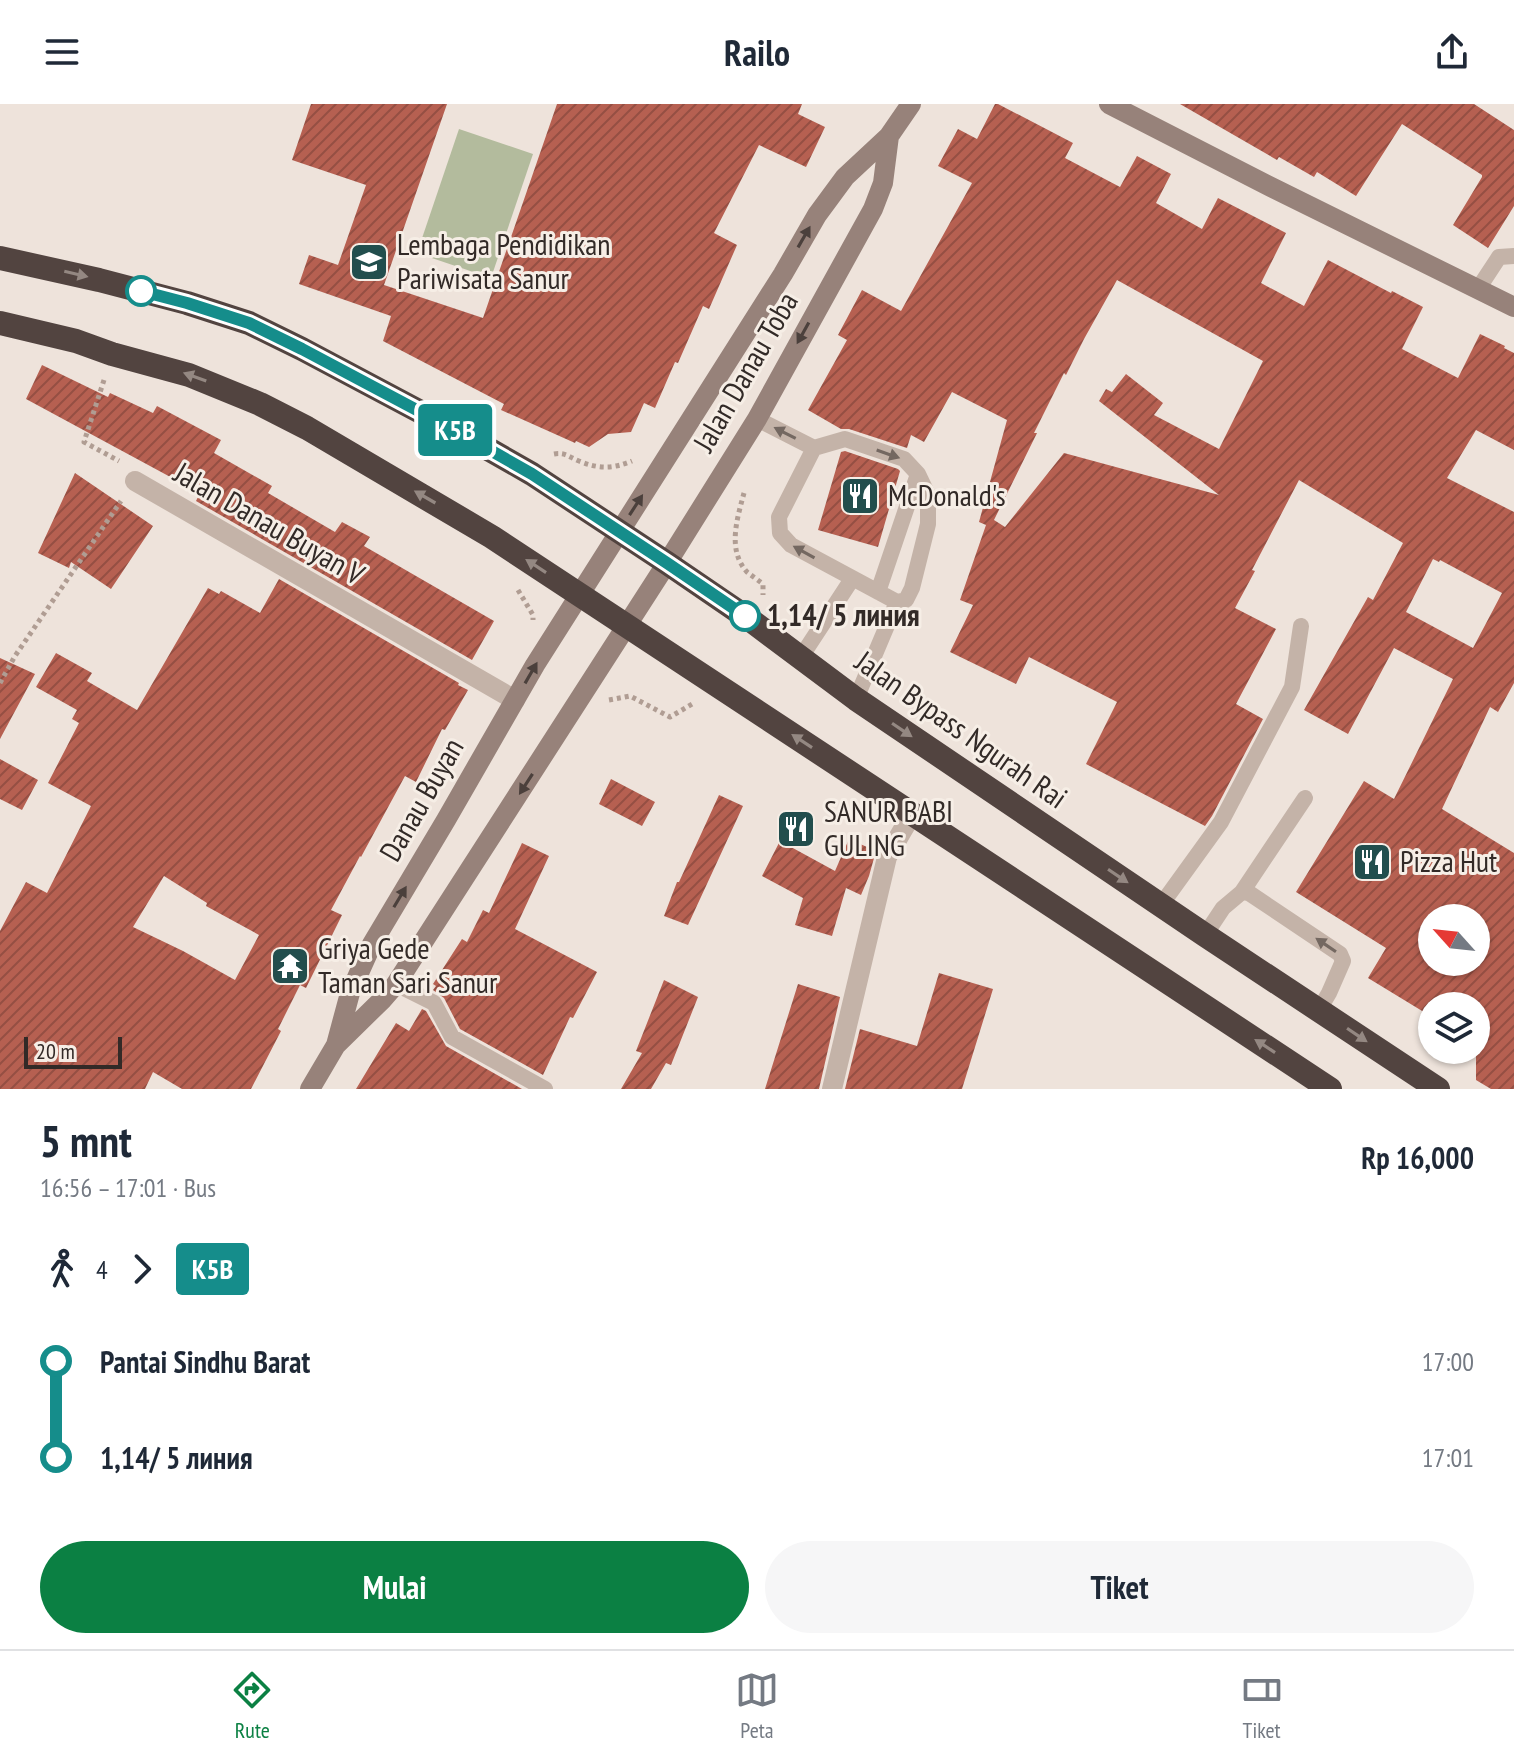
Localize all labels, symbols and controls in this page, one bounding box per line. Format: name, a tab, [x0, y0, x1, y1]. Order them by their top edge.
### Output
text: Railo	[724, 29, 790, 76]
icon: menu	[40, 30, 84, 74]
icon: share	[1430, 30, 1474, 74]
place label: Lembaga Pendidikan Pariwisata Sanur	[397, 224, 610, 297]
one-way arrow	[797, 226, 811, 248]
school or university icon: Lembaga Pendidikan Pariwisata Sanur	[348, 241, 390, 283]
one-way arrow	[64, 268, 89, 281]
unlabelled marker	[126, 276, 156, 306]
street label: Jalan Danau Toba	[683, 285, 806, 459]
one-way arrow	[797, 322, 810, 345]
one-way arrow	[182, 371, 206, 383]
line badge: K5B	[409, 404, 501, 456]
text: K5B	[434, 411, 476, 448]
one-way arrow	[774, 427, 797, 440]
one-way arrow	[876, 448, 900, 460]
street label: Jalan Danau Buyan V	[167, 452, 372, 593]
restaurant icon: McDonald's	[839, 475, 881, 517]
place label: McDonald's	[888, 475, 1006, 514]
one-way arrow	[414, 490, 436, 504]
one-way arrow	[629, 494, 644, 515]
one-way arrow	[793, 546, 815, 560]
one-way arrow	[525, 558, 546, 573]
place label: 1,14/ 5 линия	[767, 595, 920, 634]
marker: 1,14/ 5 линия	[730, 601, 760, 631]
street label: Jalan Bypass Ngurah Rai	[848, 641, 1075, 816]
one-way arrow	[523, 662, 537, 684]
one-way arrow	[892, 723, 913, 738]
street label: Danau Buyan	[370, 731, 472, 868]
one-way arrow	[791, 734, 812, 749]
one-way arrow	[519, 773, 534, 795]
place label: SANUR BABI GULING	[824, 791, 953, 864]
restaurant icon: SANUR BABI GULING	[775, 808, 817, 850]
restaurant icon: Pizza Hut	[1351, 841, 1393, 883]
place label: Pizza Hut	[1400, 841, 1498, 880]
one-way arrow	[1107, 868, 1128, 883]
one-way arrow	[392, 886, 406, 908]
north arrow	[1418, 904, 1490, 976]
map controls	[1418, 904, 1490, 1064]
place label: Griya Gede Taman Sari Sanur	[318, 928, 498, 1001]
one-way arrow	[1316, 938, 1337, 953]
temple icon: Griya Gede Taman Sari Sanur	[269, 945, 311, 987]
button: layers	[1418, 992, 1490, 1064]
one-way arrow	[1347, 1028, 1368, 1043]
scale bar	[24, 1033, 122, 1069]
text: 20 m	[36, 1037, 75, 1065]
one-way arrow	[1254, 1040, 1276, 1054]
text: 5 mnt	[40, 1112, 132, 1169]
text: Rp 16,000	[1361, 1138, 1474, 1177]
text: 16:56 – 17:01 · Bus	[40, 1171, 216, 1204]
icon: walk	[40, 1247, 84, 1291]
icon: forward	[120, 1247, 164, 1291]
text: K5B	[192, 1250, 233, 1287]
text: 4	[96, 1253, 108, 1286]
text: Pantai Sindhu Barat	[100, 1342, 310, 1381]
text: 17:00	[1422, 1345, 1474, 1378]
text: 1,14/ 5 линия	[100, 1438, 253, 1477]
text: 17:01	[1422, 1441, 1474, 1474]
button: Mulai	[40, 1541, 749, 1633]
button: Tiket	[765, 1541, 1474, 1633]
tab: Rute	[230, 1668, 274, 1744]
tab: Peta	[735, 1668, 779, 1744]
tab: Tiket	[1240, 1668, 1284, 1744]

